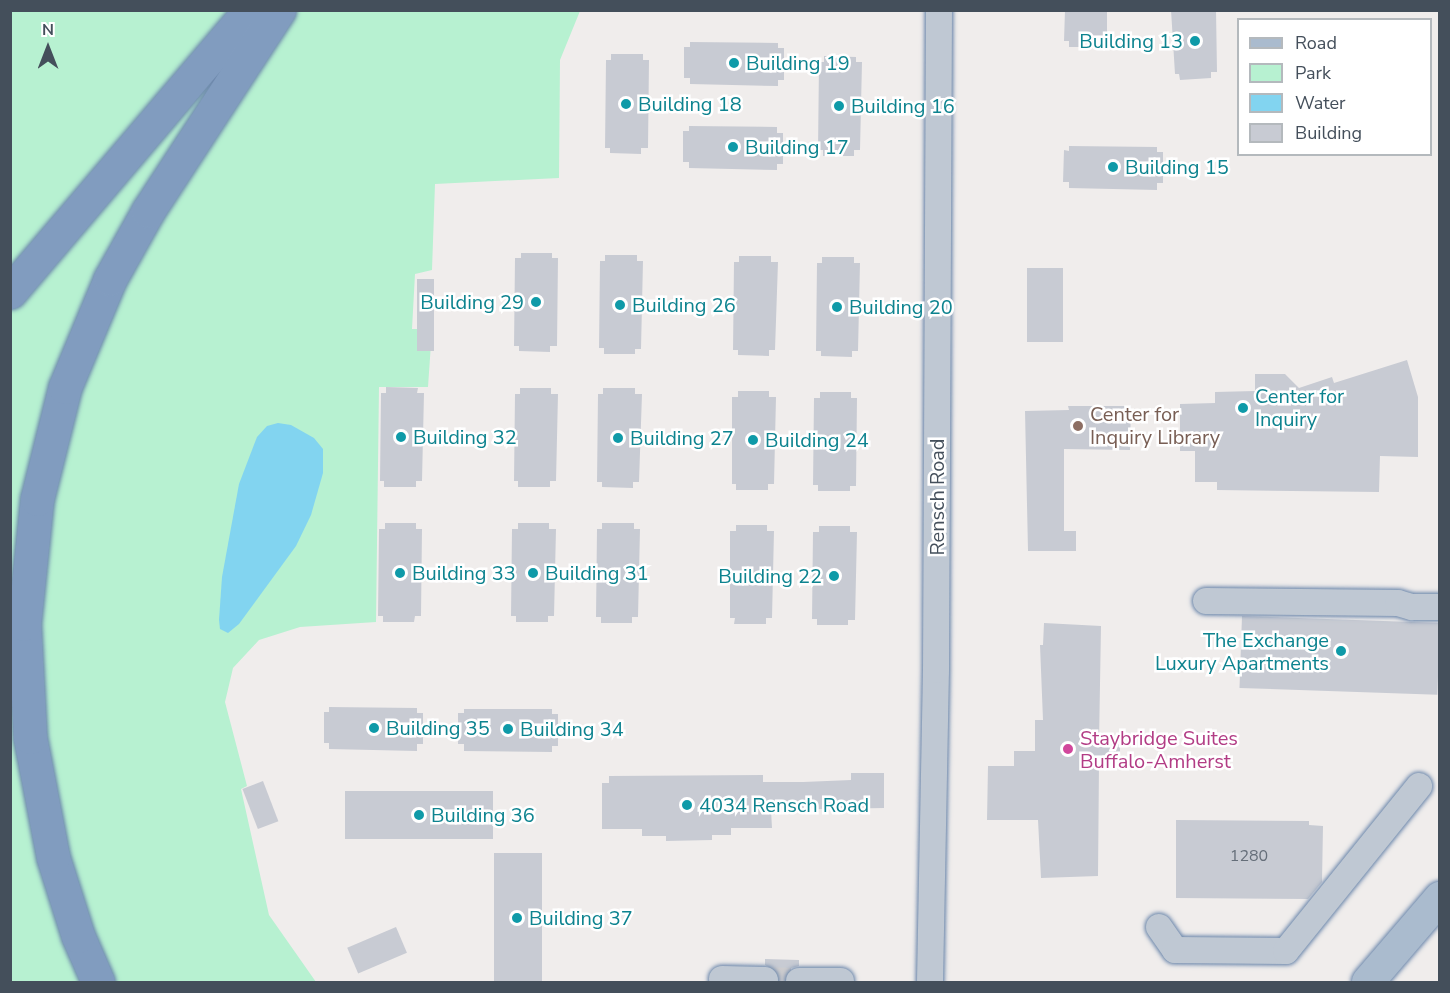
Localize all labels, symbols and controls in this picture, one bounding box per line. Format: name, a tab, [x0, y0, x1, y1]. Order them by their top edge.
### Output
north arrow	[18, 18, 78, 78]
legend	[1237, 18, 1432, 156]
text: N	[42, 19, 54, 41]
place label: Building 13	[1079, 29, 1183, 53]
text: Road	[1295, 31, 1337, 55]
marker: Building 13	[1188, 34, 1202, 48]
place label: Building 19	[746, 51, 850, 75]
marker: Building 19	[727, 56, 741, 70]
text: Park	[1295, 61, 1331, 85]
text: Water	[1295, 91, 1346, 115]
place label: Building 18	[638, 92, 742, 116]
place label: Building 16	[851, 94, 955, 118]
marker: Building 18	[619, 97, 633, 111]
marker: Building 16	[832, 99, 846, 113]
text: Building	[1295, 121, 1362, 145]
place label: Building 17	[745, 135, 849, 159]
marker: Building 17	[726, 140, 740, 154]
place label: Building 15	[1125, 155, 1229, 179]
marker: Building 15	[1106, 160, 1120, 174]
place label: Building 29	[420, 290, 524, 314]
place label: Building 26	[632, 293, 736, 317]
marker: Building 29	[529, 295, 543, 309]
place label: Building 20	[849, 295, 953, 319]
marker: Building 26	[613, 298, 627, 312]
marker: Building 20	[830, 300, 844, 314]
place label: Center for Inquiry	[1255, 384, 1344, 431]
marker: Center for Inquiry	[1236, 401, 1250, 415]
place label: Center for Inquiry Library	[1090, 402, 1220, 449]
marker: Center for Inquiry Library	[1071, 419, 1085, 433]
place label: Building 32	[413, 425, 517, 449]
place label: Building 27	[630, 426, 734, 450]
place label: Building 24	[765, 428, 869, 452]
marker: Building 32	[394, 430, 408, 444]
marker: Building 27	[611, 431, 625, 445]
marker: Building 24	[746, 433, 760, 447]
street label: Rensch Road	[925, 438, 949, 556]
place label: Building 33	[412, 561, 516, 585]
place label: Building 31	[545, 561, 649, 585]
place label: Building 22	[718, 564, 822, 588]
marker: Building 33	[393, 566, 407, 580]
marker: Building 31	[526, 566, 540, 580]
marker: Building 22	[827, 569, 841, 583]
place label: The Exchange Luxury Apartments	[1155, 628, 1329, 675]
marker: The Exchange Luxury Apartments	[1334, 644, 1348, 658]
place label: Building 35	[386, 716, 490, 740]
place label: Building 34	[520, 717, 624, 741]
marker: Building 35	[367, 721, 381, 735]
marker: Building 34	[501, 722, 515, 736]
place label: Staybridge Suites Buffalo-Amherst	[1080, 726, 1238, 773]
marker: Staybridge Suites Buffalo-Amherst	[1061, 742, 1075, 756]
place label: 4034 Rensch Road	[699, 793, 869, 817]
marker: 4034 Rensch Road	[680, 798, 694, 812]
place label: Building 36	[431, 803, 535, 827]
marker: Building 36	[412, 808, 426, 822]
house number: 1280	[1230, 846, 1268, 866]
place label: Building 37	[529, 906, 633, 930]
marker: Building 37	[510, 911, 524, 925]

